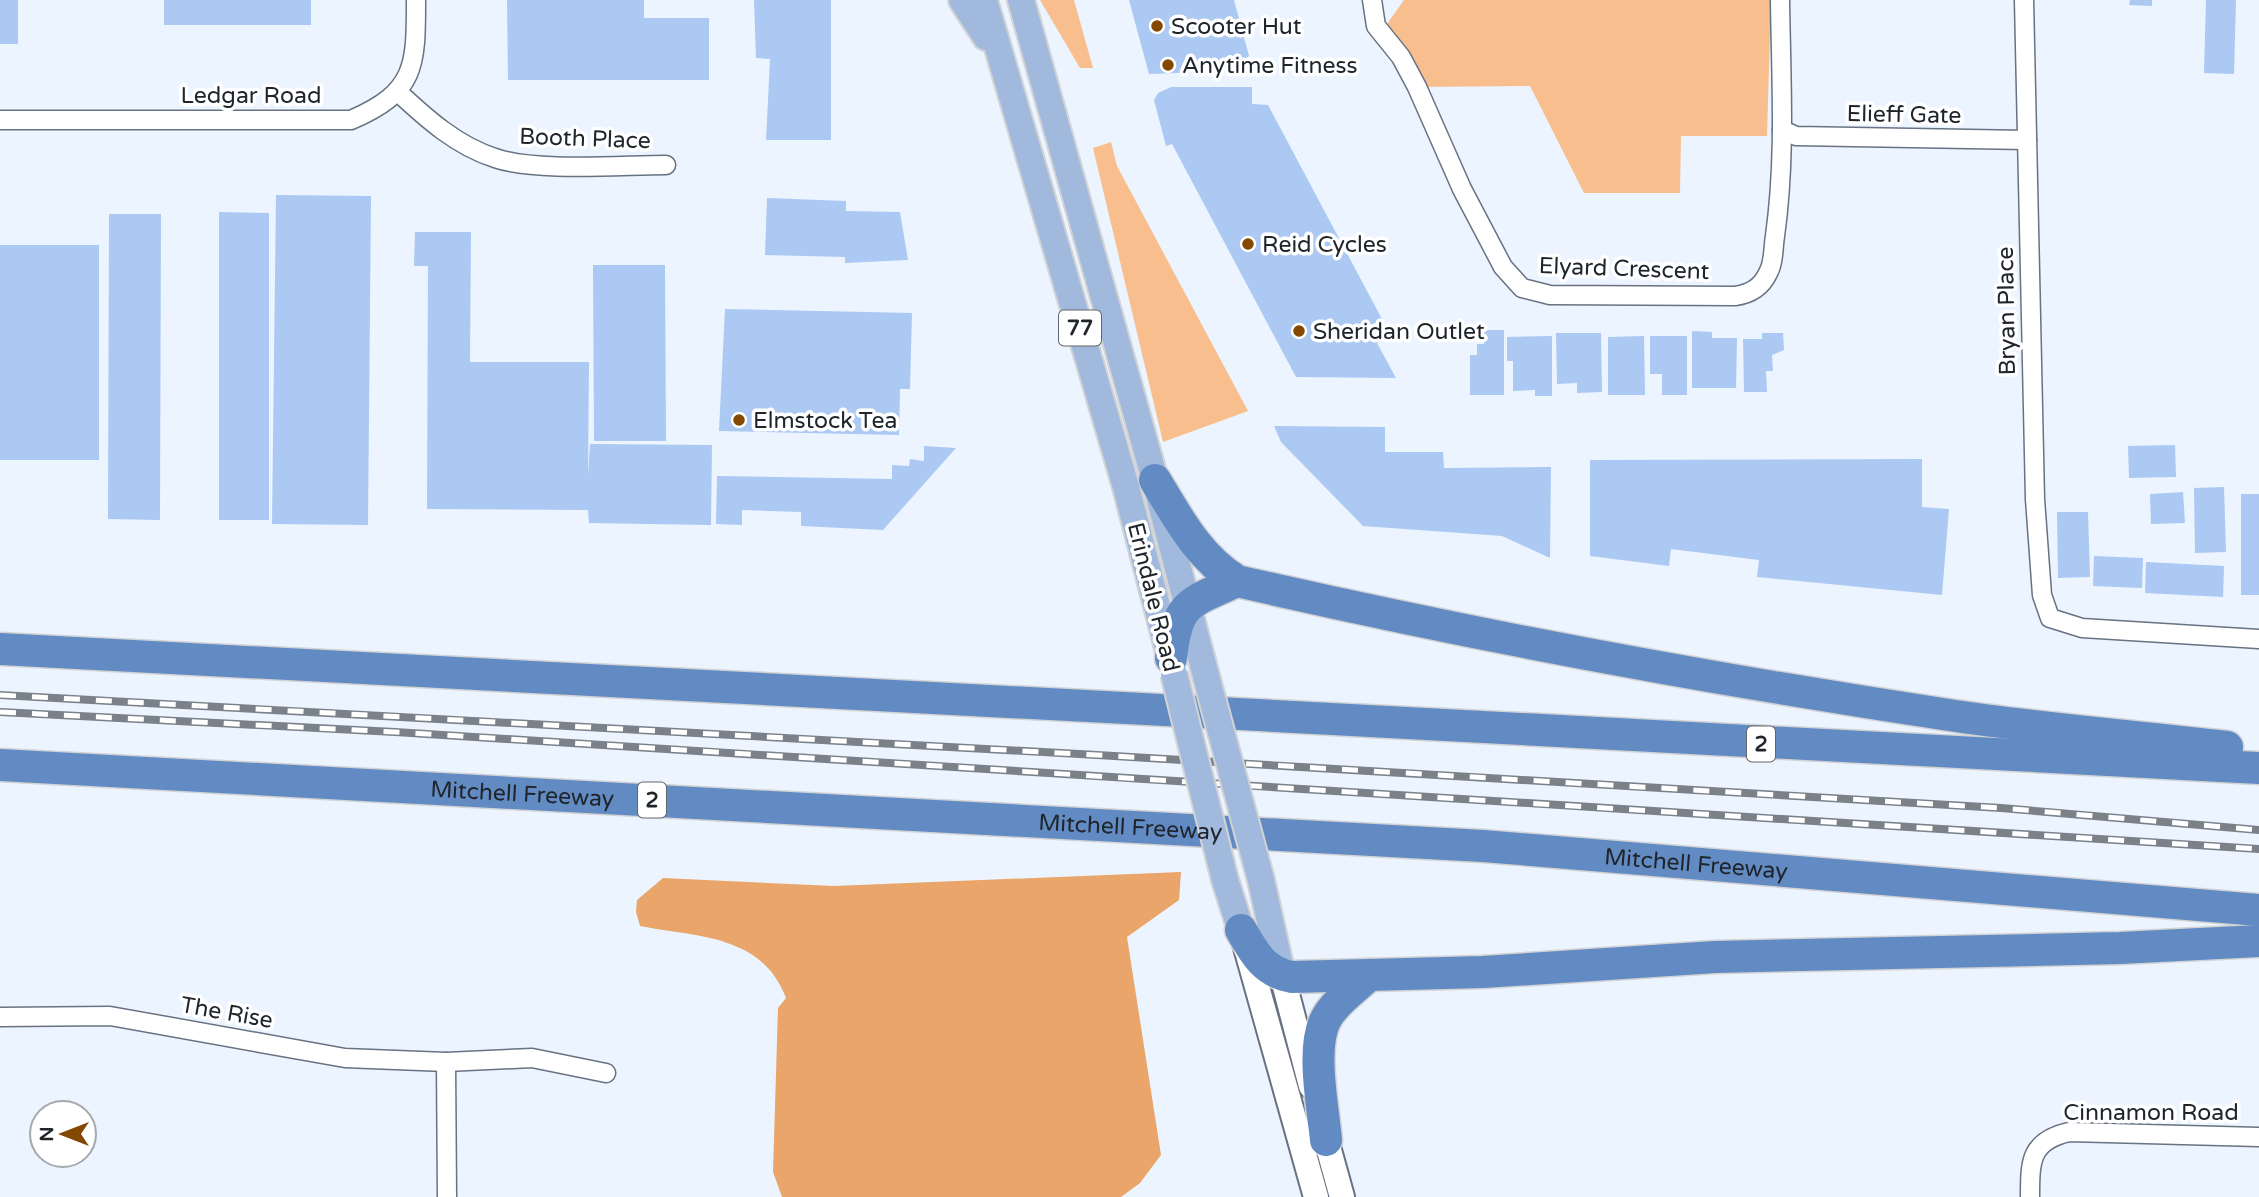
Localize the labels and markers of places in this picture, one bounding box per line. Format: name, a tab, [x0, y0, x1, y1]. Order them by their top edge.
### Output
place label: Scooter Hut	[1171, 13, 1302, 41]
marker: Scooter Hut	[1149, 18, 1165, 34]
place label: Anytime Fitness	[1182, 52, 1358, 80]
marker: Anytime Fitness	[1160, 57, 1176, 73]
place label: Reid Cycles	[1262, 231, 1387, 259]
marker: Reid Cycles	[1240, 236, 1256, 252]
place label: Sheridan Outlet	[1313, 318, 1485, 346]
marker: Sheridan Outlet	[1291, 323, 1307, 339]
place label: Elmstock Tea	[753, 407, 897, 435]
marker: Elmstock Tea	[731, 412, 747, 428]

